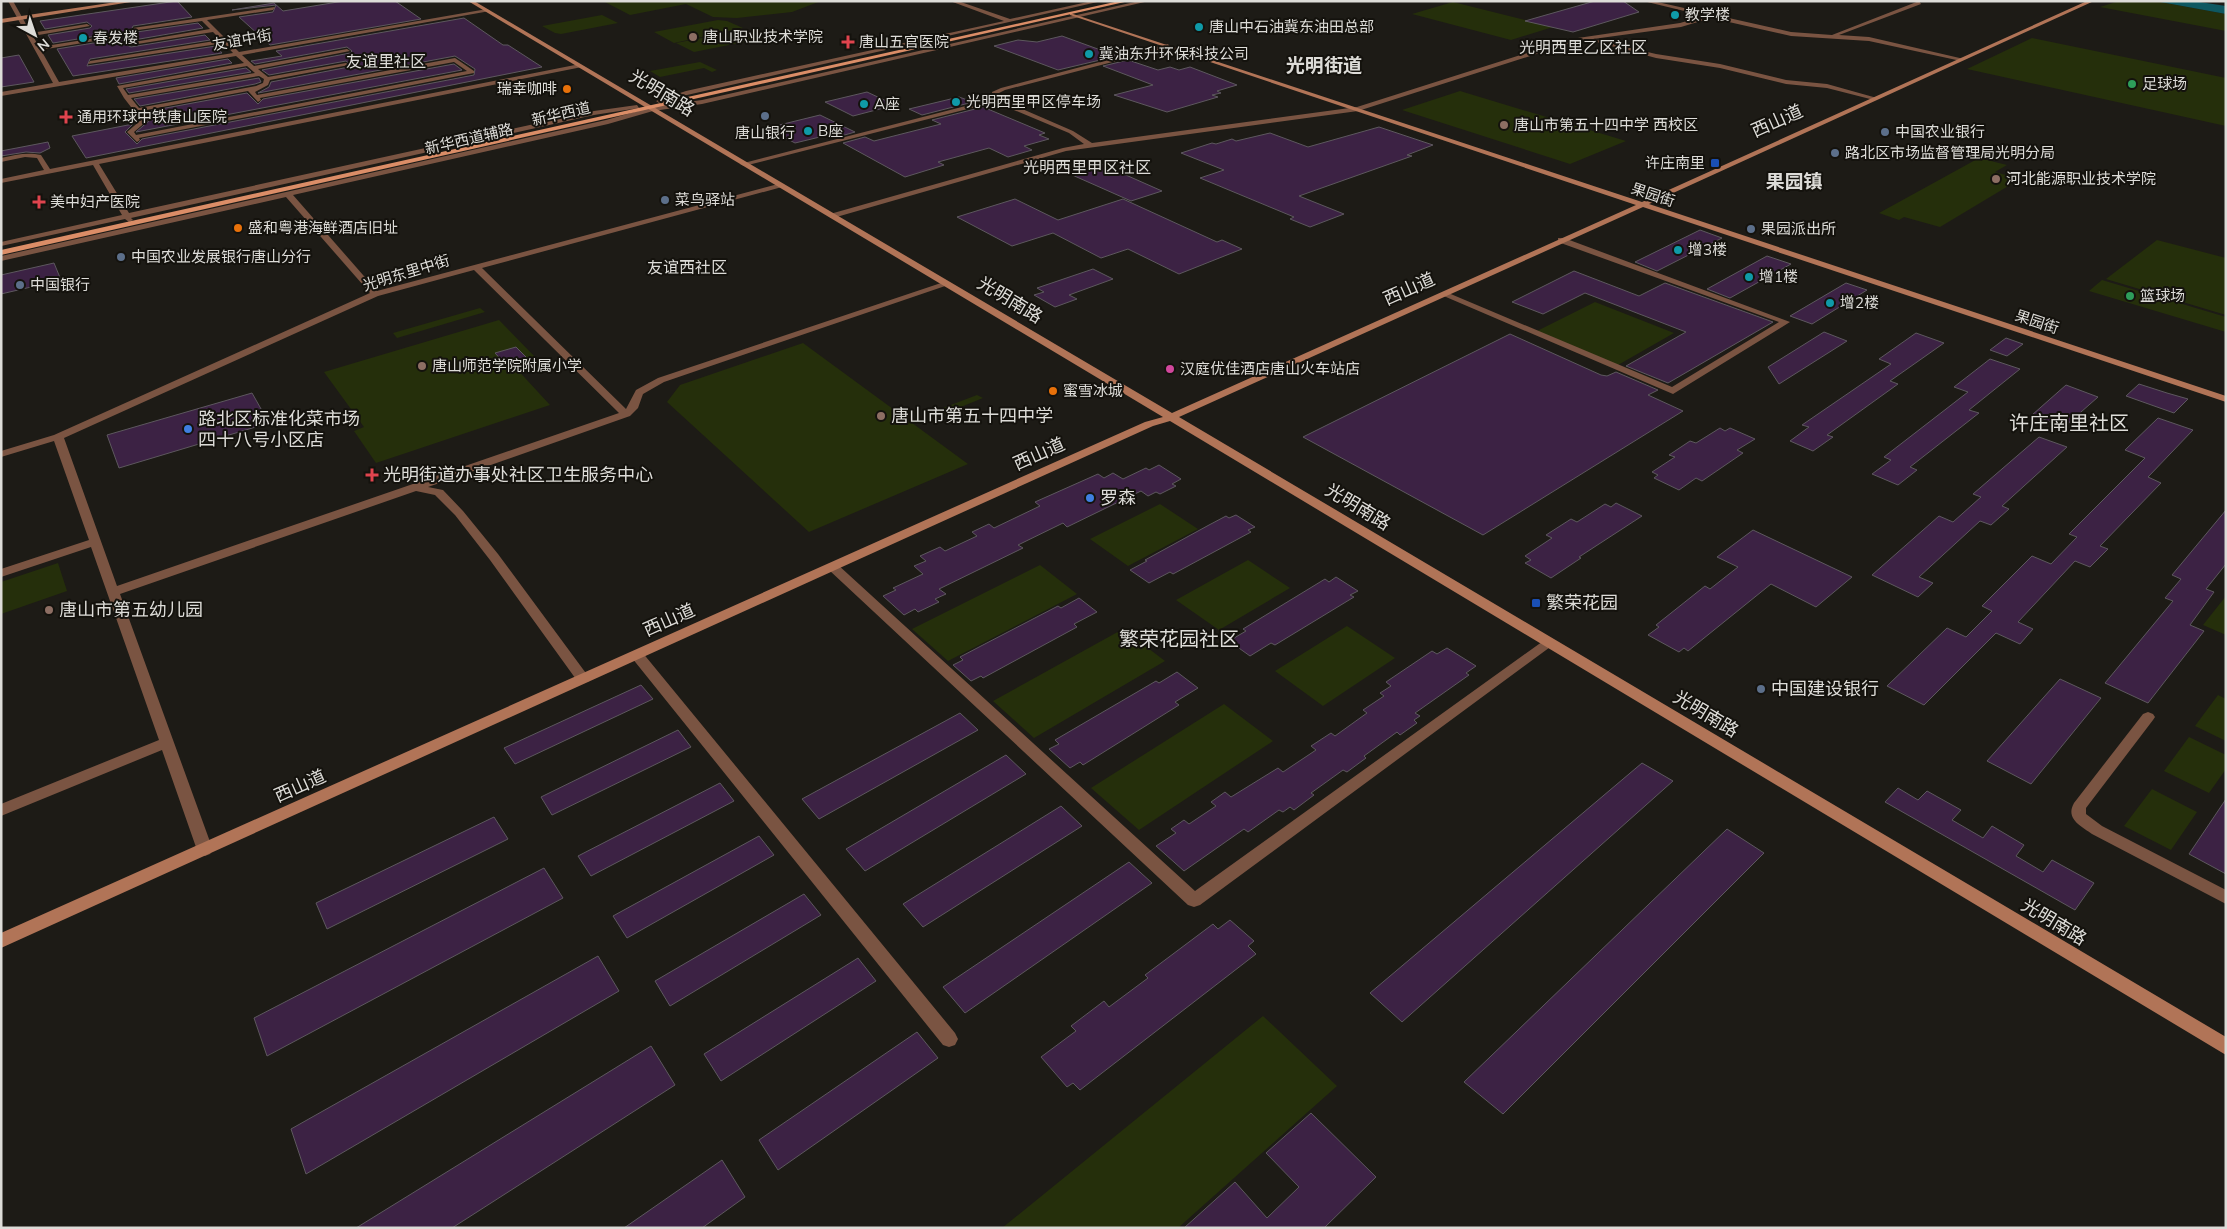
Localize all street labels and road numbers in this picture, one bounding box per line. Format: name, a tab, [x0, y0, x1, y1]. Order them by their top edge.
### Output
street label: 友谊中街	[211, 25, 273, 54]
street label: 光明南路	[625, 64, 699, 121]
street label: 新华西道	[530, 98, 592, 130]
street label: 西山道	[1747, 99, 1806, 142]
street label: 新华西道辅路	[423, 119, 515, 158]
street label: 果园街	[1629, 179, 1677, 211]
street label: 光明东里中街	[360, 250, 452, 295]
street label: 西山道	[1379, 267, 1438, 310]
street label: 光明南路	[973, 271, 1047, 328]
street label: 果园街	[2013, 306, 2061, 338]
street label: 西山道	[1009, 432, 1068, 475]
street label: 光明南路	[1321, 478, 1395, 535]
street label: 西山道	[639, 598, 698, 641]
street label: 光明南路	[1669, 685, 1743, 742]
street label: 西山道	[270, 764, 329, 807]
street label: 光明南路	[2017, 893, 2091, 950]

